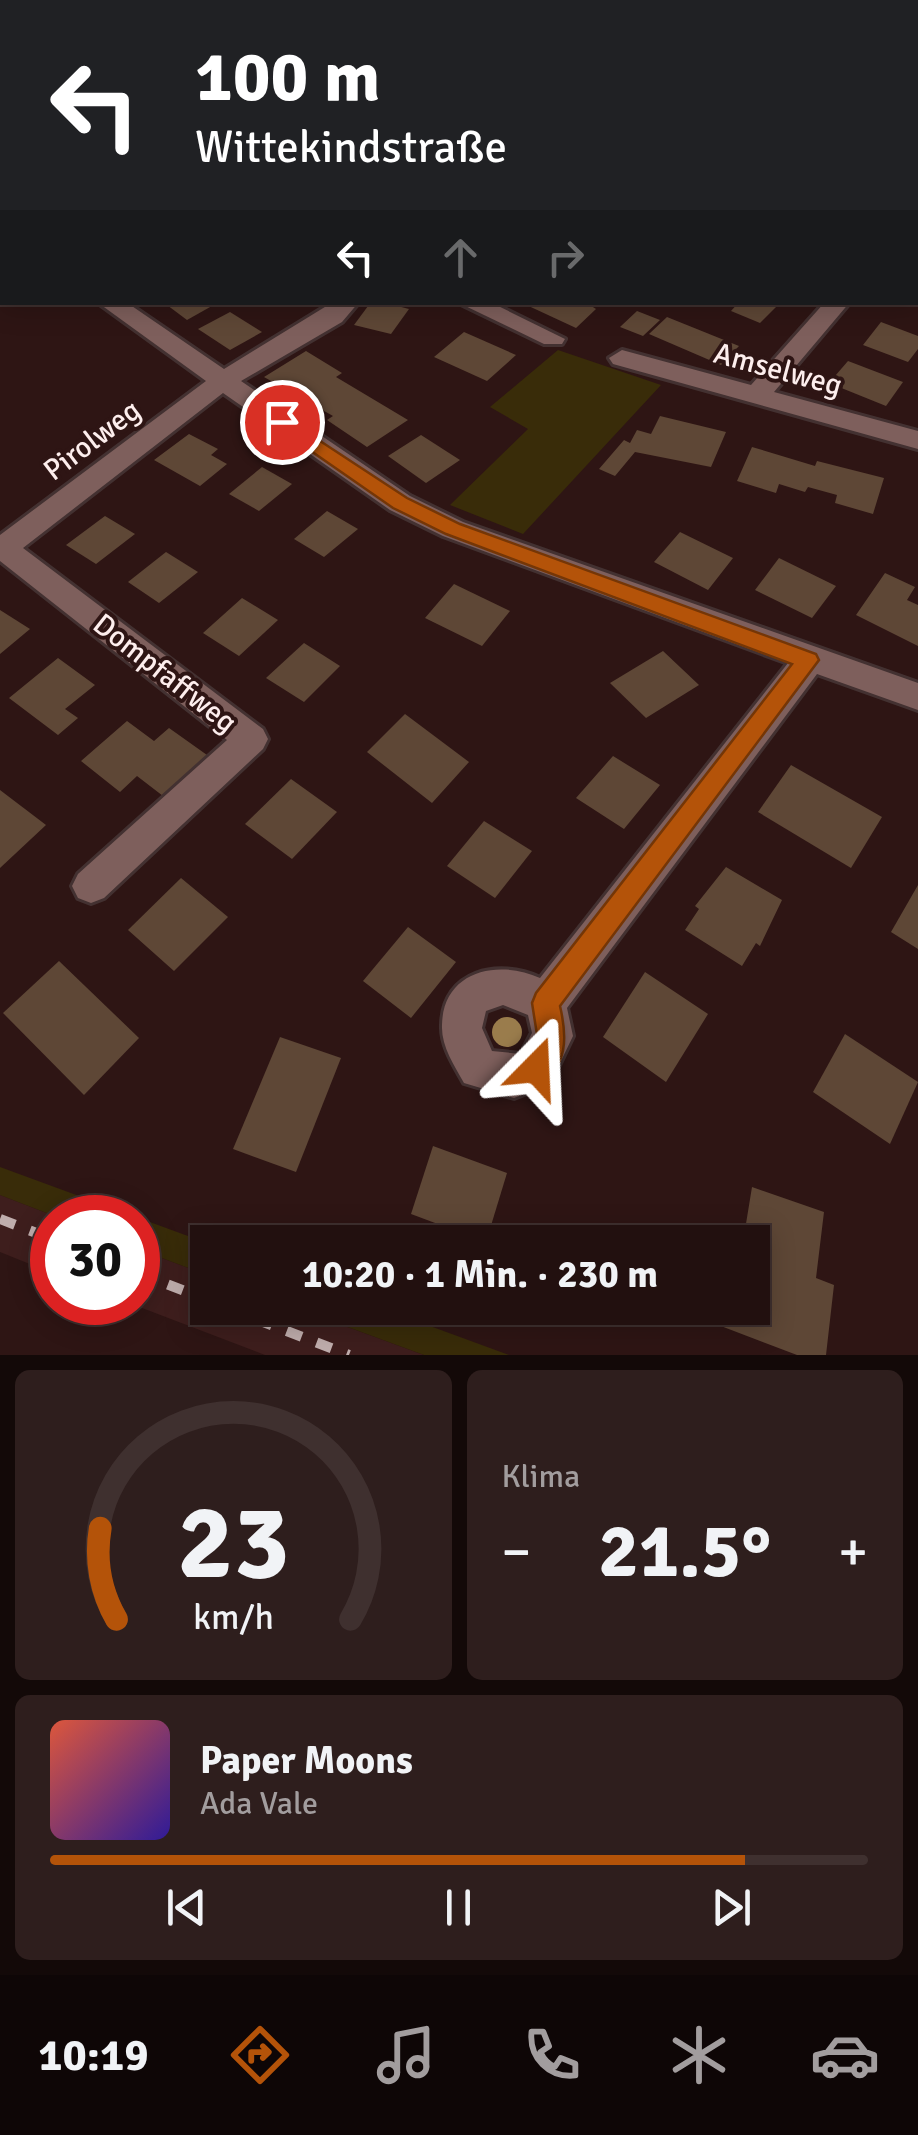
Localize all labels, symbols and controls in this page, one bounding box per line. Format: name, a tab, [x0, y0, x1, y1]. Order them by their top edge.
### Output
text: 100 m	[195, 34, 380, 120]
icon: left	[30, 40, 160, 170]
text: Wittekindstraße	[195, 120, 507, 175]
icon: left	[328, 230, 383, 285]
icon: ahead	[433, 230, 488, 285]
icon: right	[538, 230, 593, 285]
street label: Amselweg	[710, 335, 846, 404]
pin	[240, 380, 325, 465]
street label: Pirolweg	[36, 392, 148, 489]
icon: arrive	[255, 395, 310, 450]
street label: Dompfaffweg	[85, 606, 244, 741]
position arrow	[484, 1016, 588, 1120]
speed limit sign: 30	[30, 1195, 160, 1325]
text: 10:20 · 1 Min. · 230 m	[302, 1251, 658, 1298]
text: Klima	[502, 1457, 580, 1496]
text: 23	[177, 1479, 289, 1607]
text: 21.5°	[598, 1505, 771, 1598]
text: −	[502, 1518, 531, 1586]
text: +	[838, 1518, 868, 1586]
text: km/h	[193, 1595, 274, 1639]
text: Paper Moons	[200, 1737, 413, 1784]
text: Ada Vale	[200, 1784, 318, 1823]
icon: previous	[159, 1880, 214, 1935]
icon: pause	[431, 1880, 486, 1935]
icon: next	[704, 1880, 759, 1935]
icon: directions	[225, 2020, 295, 2090]
icon: music	[371, 2020, 441, 2090]
icon: phone	[517, 2020, 587, 2090]
icon: climate	[664, 2020, 734, 2090]
icon: car	[810, 2020, 880, 2090]
text: 10:19	[38, 2028, 149, 2083]

